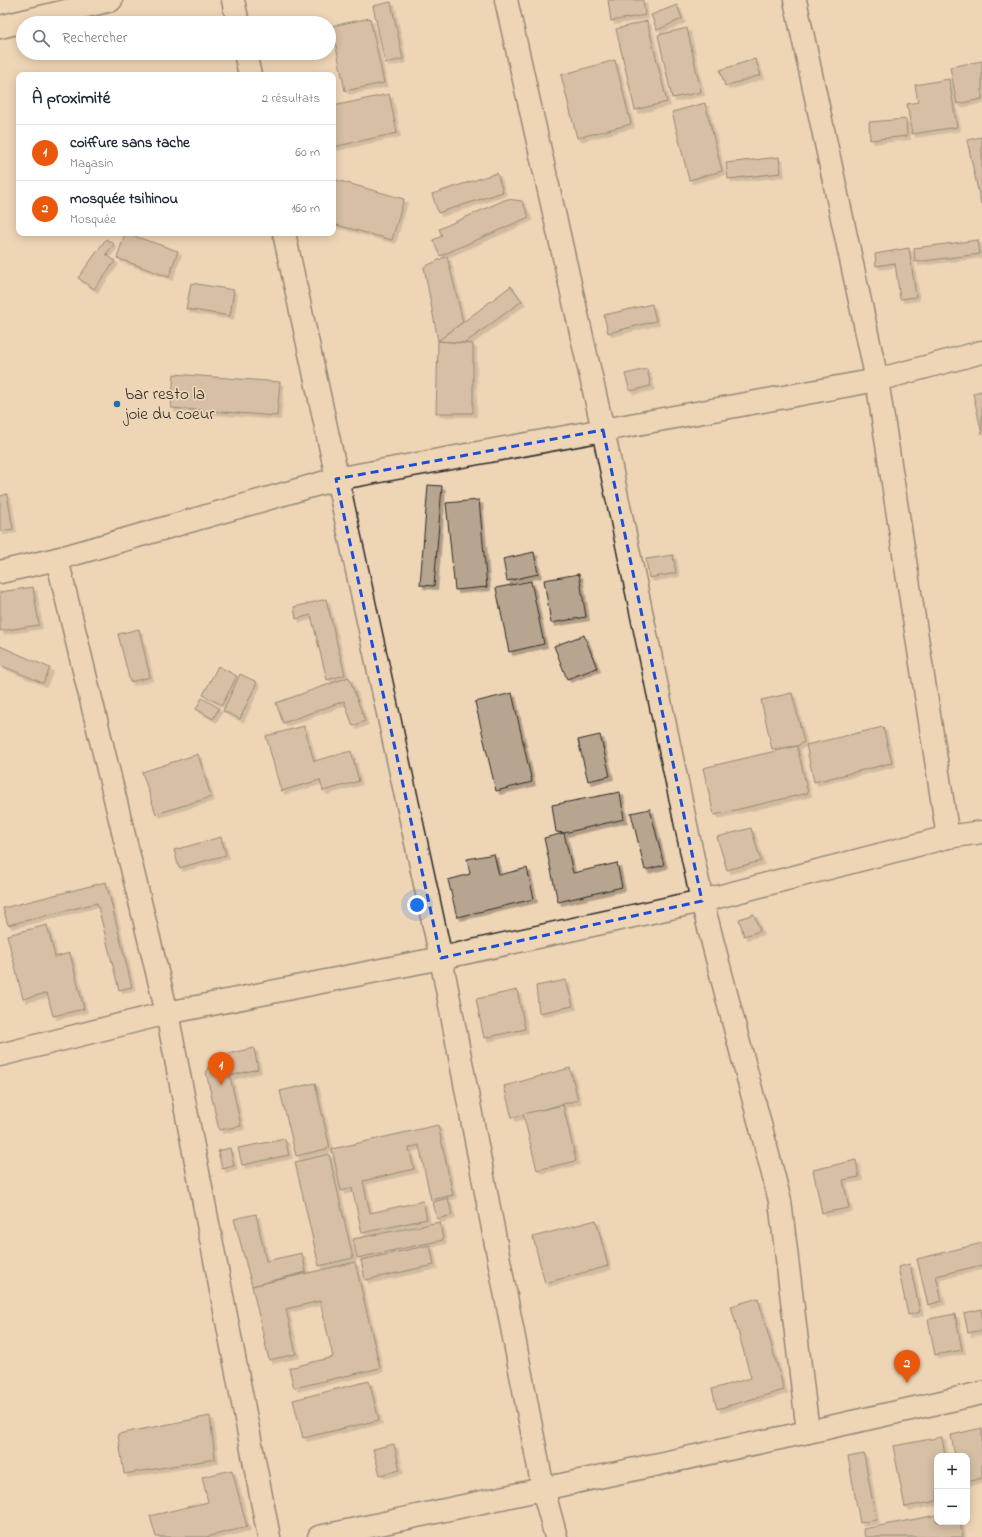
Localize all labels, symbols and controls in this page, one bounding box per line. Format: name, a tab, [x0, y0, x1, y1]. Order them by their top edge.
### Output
search box	[16, 16, 336, 60]
icon: search	[30, 27, 52, 49]
text: Rechercher	[62, 27, 127, 49]
text: À proximité	[32, 86, 110, 111]
text: 2 résultats	[262, 89, 320, 108]
text: coiffure sans tache	[70, 132, 190, 154]
text: 1	[43, 143, 47, 162]
text: 60 m	[295, 143, 320, 162]
text: Magasin	[70, 154, 113, 173]
text: mosquée tsihinou	[70, 188, 178, 210]
text: 2	[42, 199, 48, 218]
text: 160 m	[291, 199, 320, 218]
text: Mosquée	[70, 210, 116, 229]
place label: bar resto la joie du coeur	[123, 382, 215, 427]
marker: bar resto la joie du coeur	[112, 399, 122, 409]
your location	[407, 895, 427, 915]
pin: 1	[208, 1052, 234, 1085]
pin: 2	[894, 1350, 920, 1383]
map controls	[934, 1453, 970, 1525]
button: +	[934, 1453, 970, 1489]
button: −	[934, 1489, 970, 1525]

